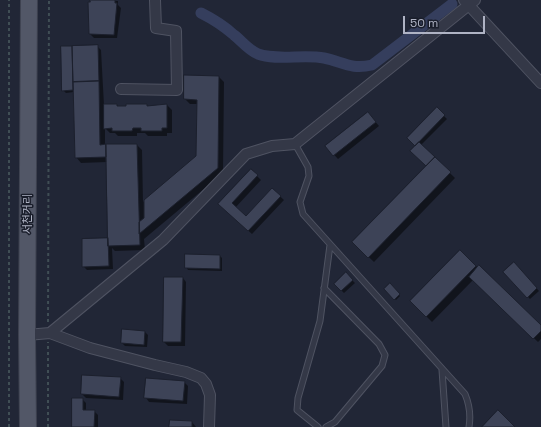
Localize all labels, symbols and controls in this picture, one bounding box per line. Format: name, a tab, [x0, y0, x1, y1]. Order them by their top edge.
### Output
scale bar	[405, 8, 487, 34]
text: 50 m	[410, 15, 438, 31]
street label: 서천거리	[21, 194, 35, 234]

